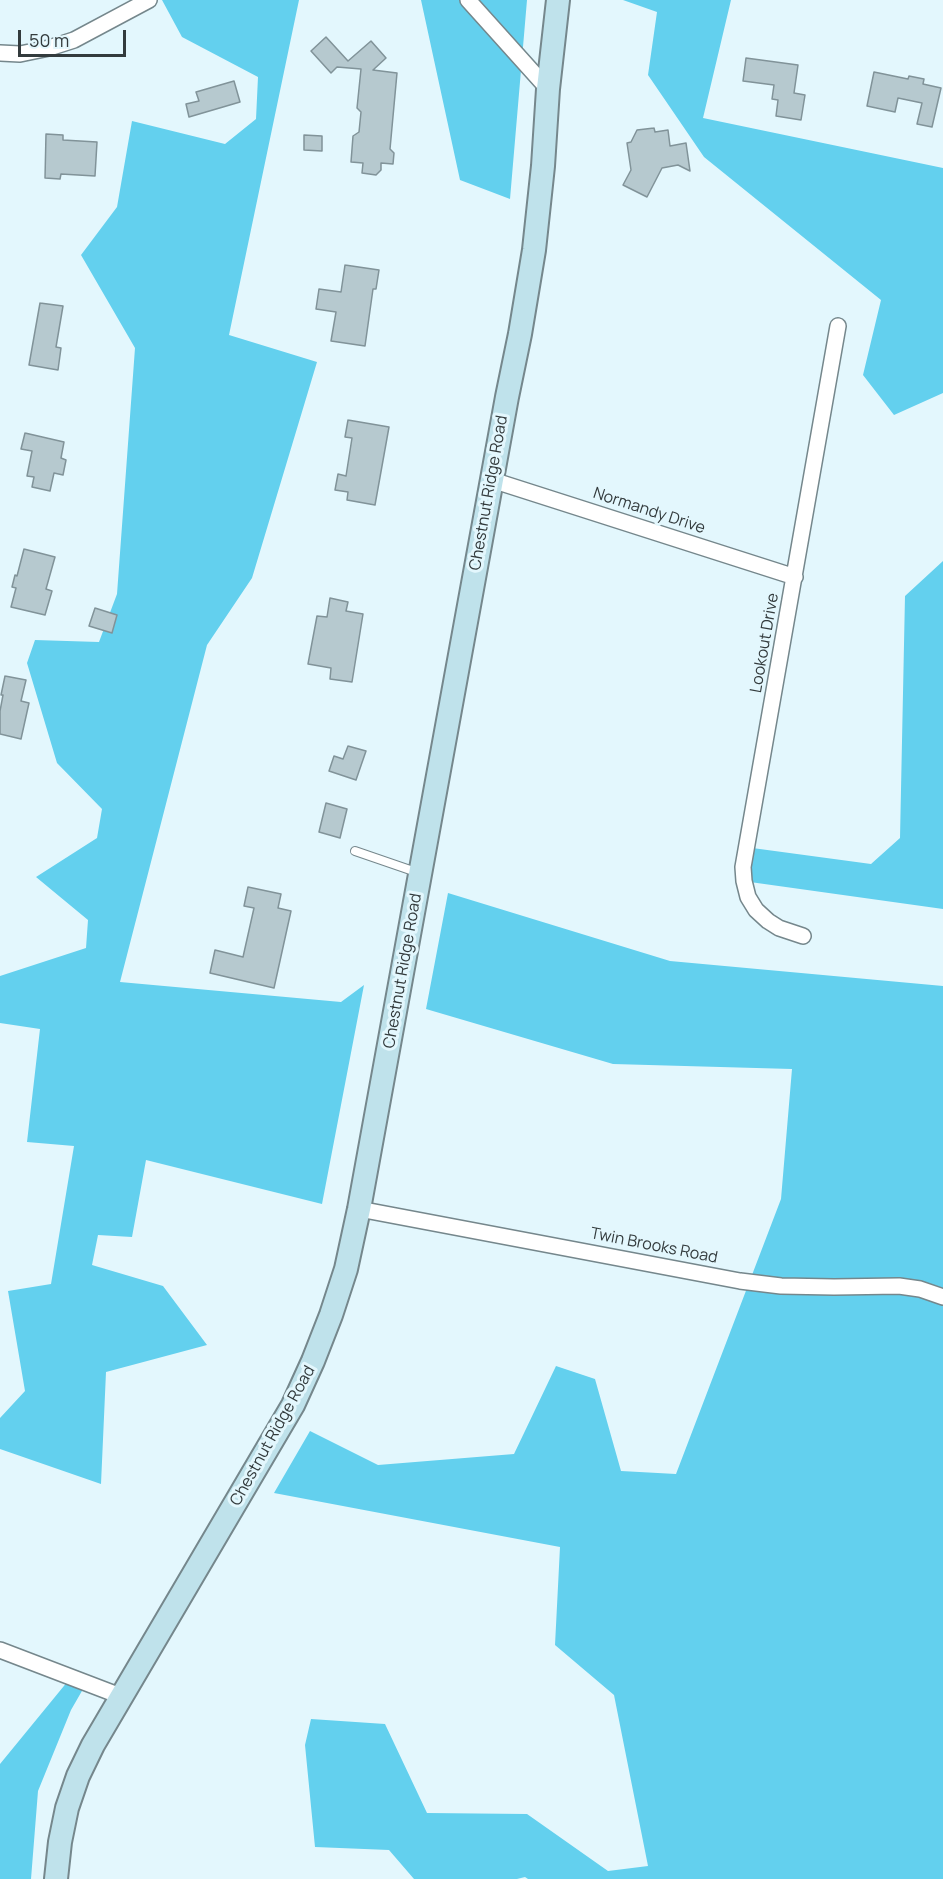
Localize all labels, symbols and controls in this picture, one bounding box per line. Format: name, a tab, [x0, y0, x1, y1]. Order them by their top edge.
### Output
scale bar	[21, 18, 129, 56]
text: 50 m	[29, 28, 69, 52]
street label: Chestnut Ridge Road	[466, 414, 512, 572]
street label: Normandy Drive	[591, 484, 707, 538]
street label: Lookout Drive	[747, 592, 783, 694]
street label: Chestnut Ridge Road	[380, 892, 426, 1050]
street label: Twin Brooks Road	[589, 1224, 719, 1268]
street label: Chestnut Ridge Road	[227, 1363, 319, 1509]

